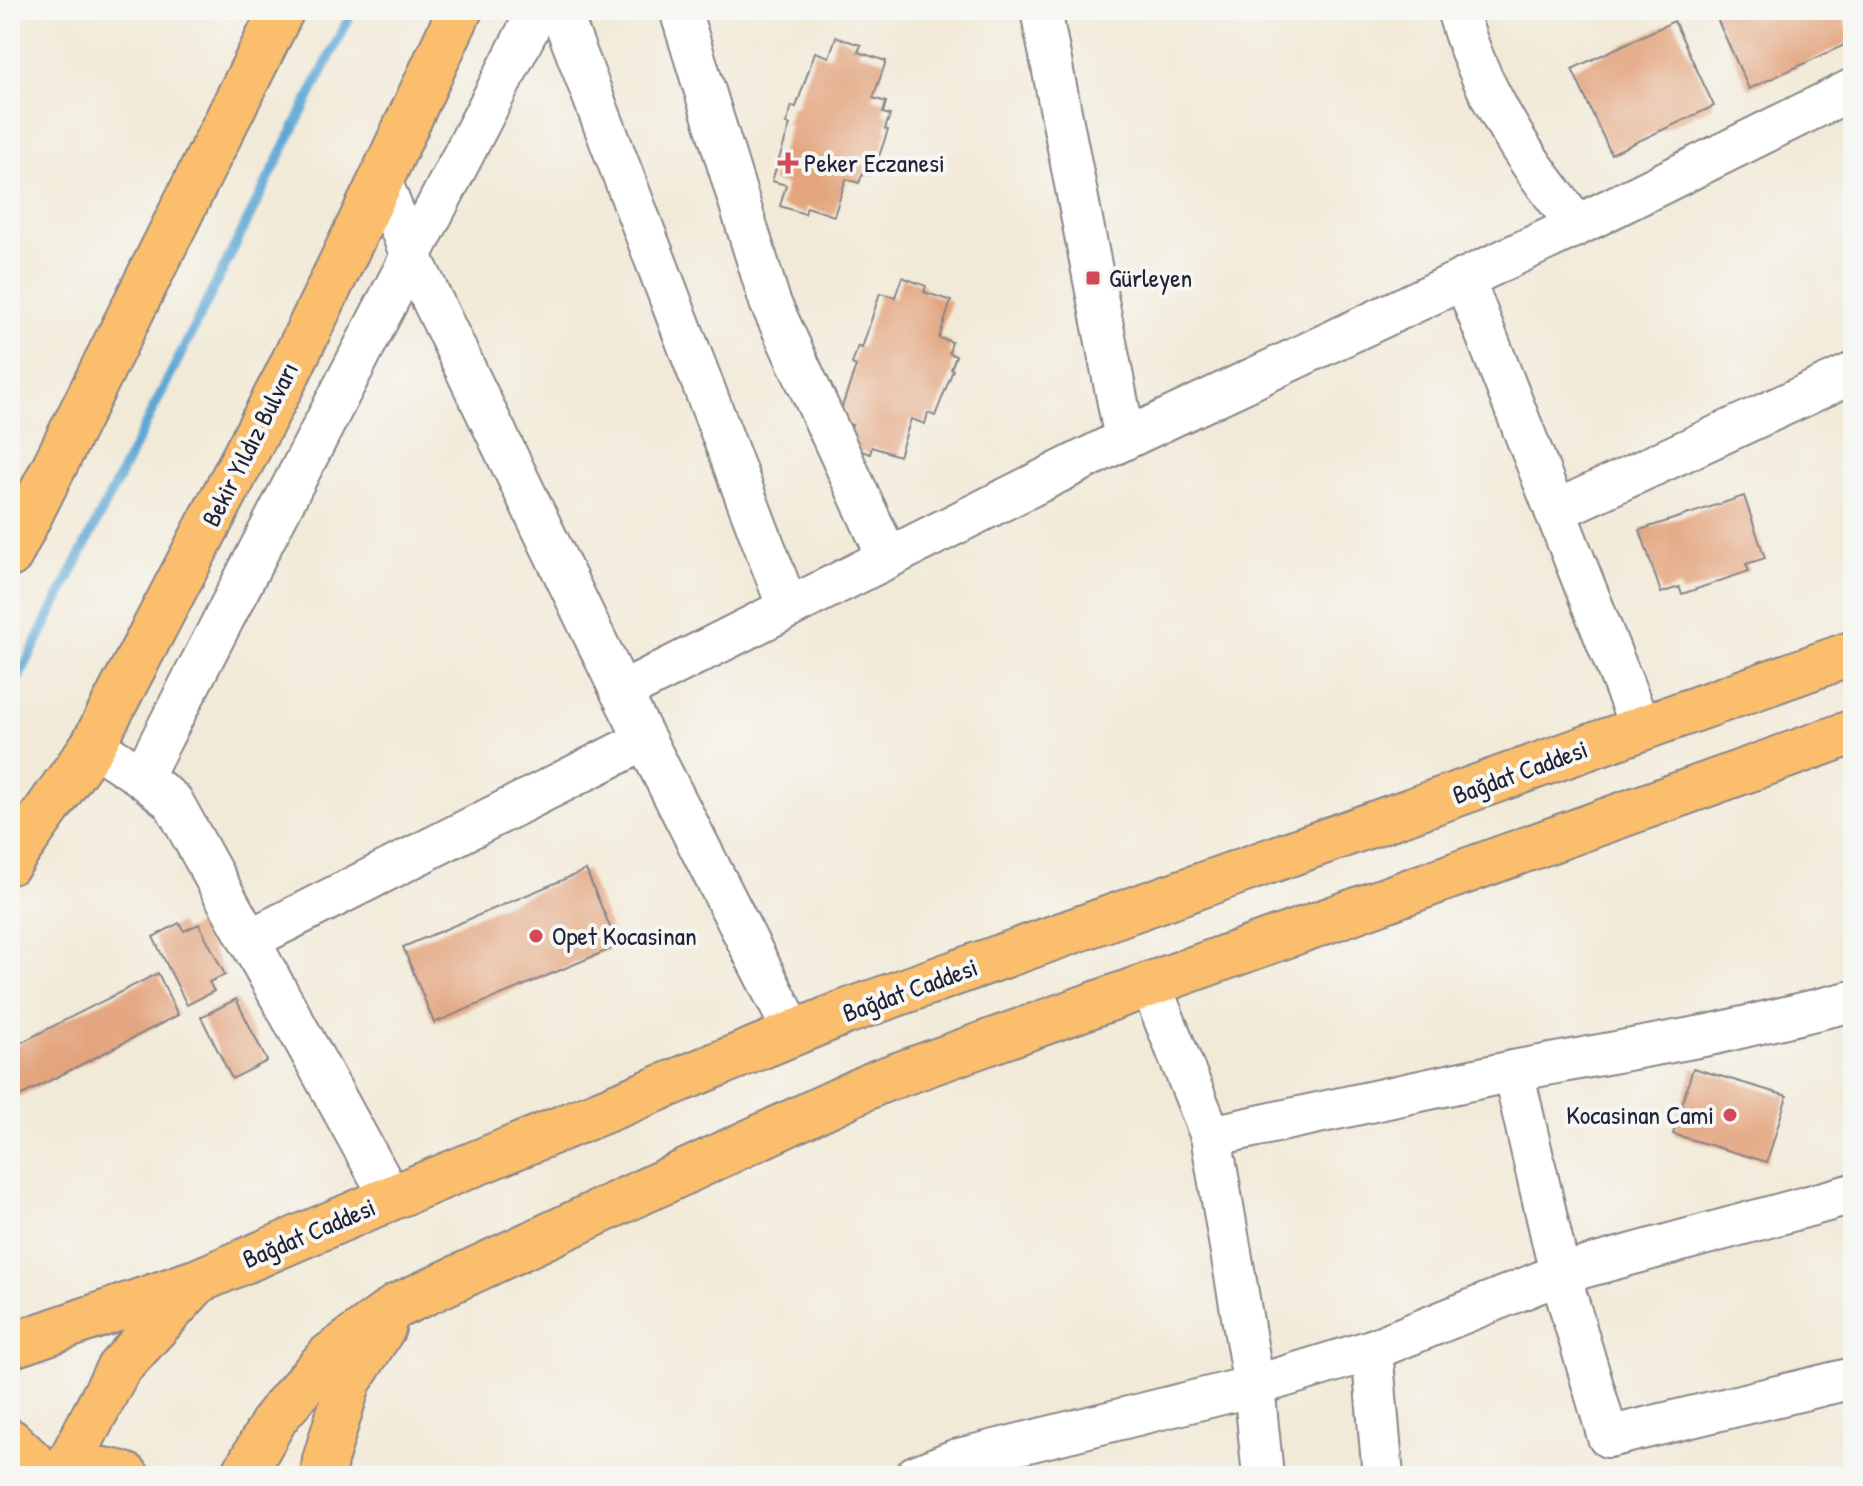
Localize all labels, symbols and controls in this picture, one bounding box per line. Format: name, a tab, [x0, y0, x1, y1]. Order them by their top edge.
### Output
place label: Peker Eczanesi	[804, 145, 945, 180]
marker: Peker Eczanesi	[779, 154, 797, 172]
place label: Gürleyen	[1109, 260, 1192, 295]
marker: Gürleyen	[1084, 269, 1102, 287]
street label: Bekir Yıldız Bulvarı	[193, 355, 306, 532]
street label: Bağdat Caddesi	[1448, 731, 1592, 812]
place label: Opet Kocasinan	[552, 918, 697, 953]
marker: Opet Kocasinan	[527, 927, 545, 945]
street label: Bağdat Caddesi	[838, 949, 982, 1030]
place label: Kocasinan Cami	[1566, 1097, 1714, 1132]
marker: Kocasinan Cami	[1721, 1106, 1739, 1124]
street label: Bağdat Caddesi	[237, 1189, 381, 1276]

